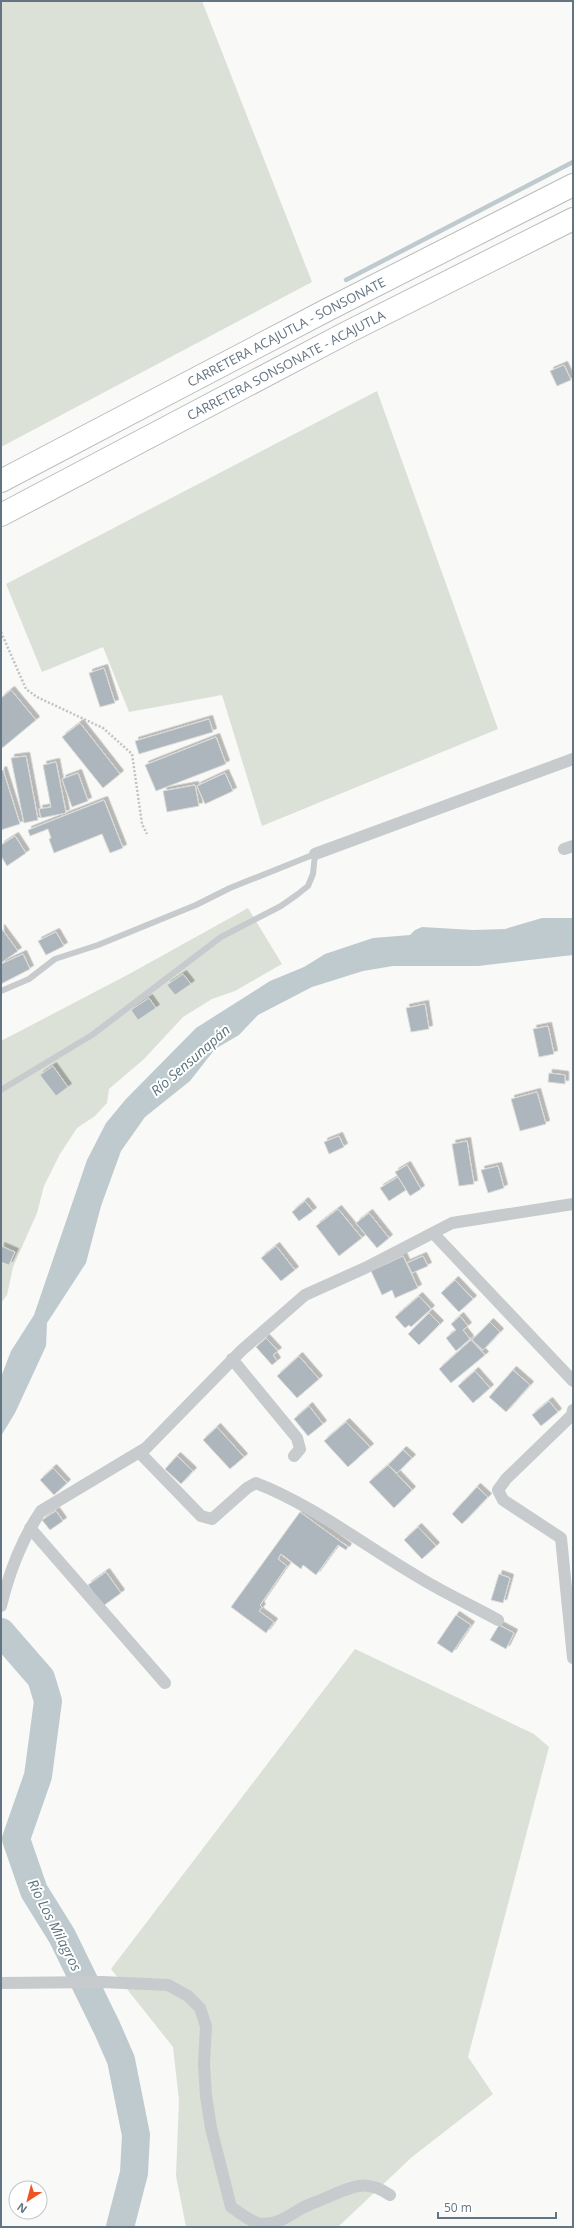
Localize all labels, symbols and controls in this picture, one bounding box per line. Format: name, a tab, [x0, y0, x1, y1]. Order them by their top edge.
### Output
street label: CARRETERA ACAJUTLA - SONSONATE	[184, 273, 389, 391]
street label: CARRETERA SONSONATE - ACAJUTLA	[184, 305, 389, 424]
water label: Río Sensunapán	[146, 1020, 234, 1100]
water label: Río Los Milagros	[24, 1876, 86, 1974]
north arrow	[8, 2180, 48, 2220]
scale bar	[438, 2194, 556, 2220]
text: 50 m	[444, 2199, 472, 2216]
text: N	[14, 2200, 30, 2217]

